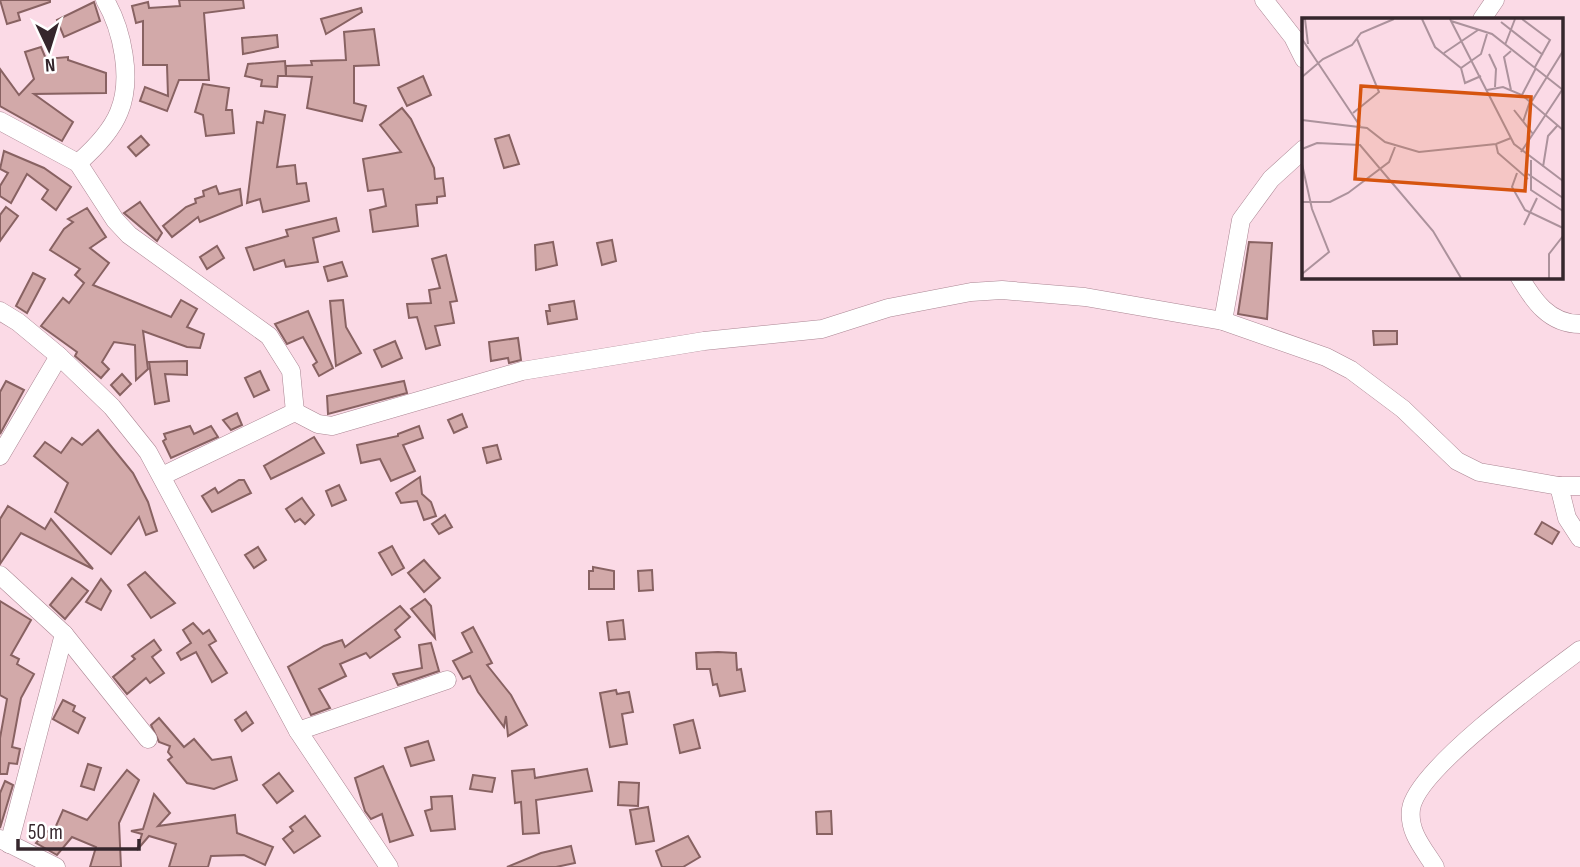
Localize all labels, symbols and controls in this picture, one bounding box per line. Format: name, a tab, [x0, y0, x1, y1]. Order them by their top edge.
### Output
north arrow	[14, 14, 84, 84]
inset map	[1302, 18, 1562, 278]
text: N	[44, 53, 56, 76]
scale bar	[18, 808, 138, 852]
text: 50 m	[28, 820, 63, 845]

